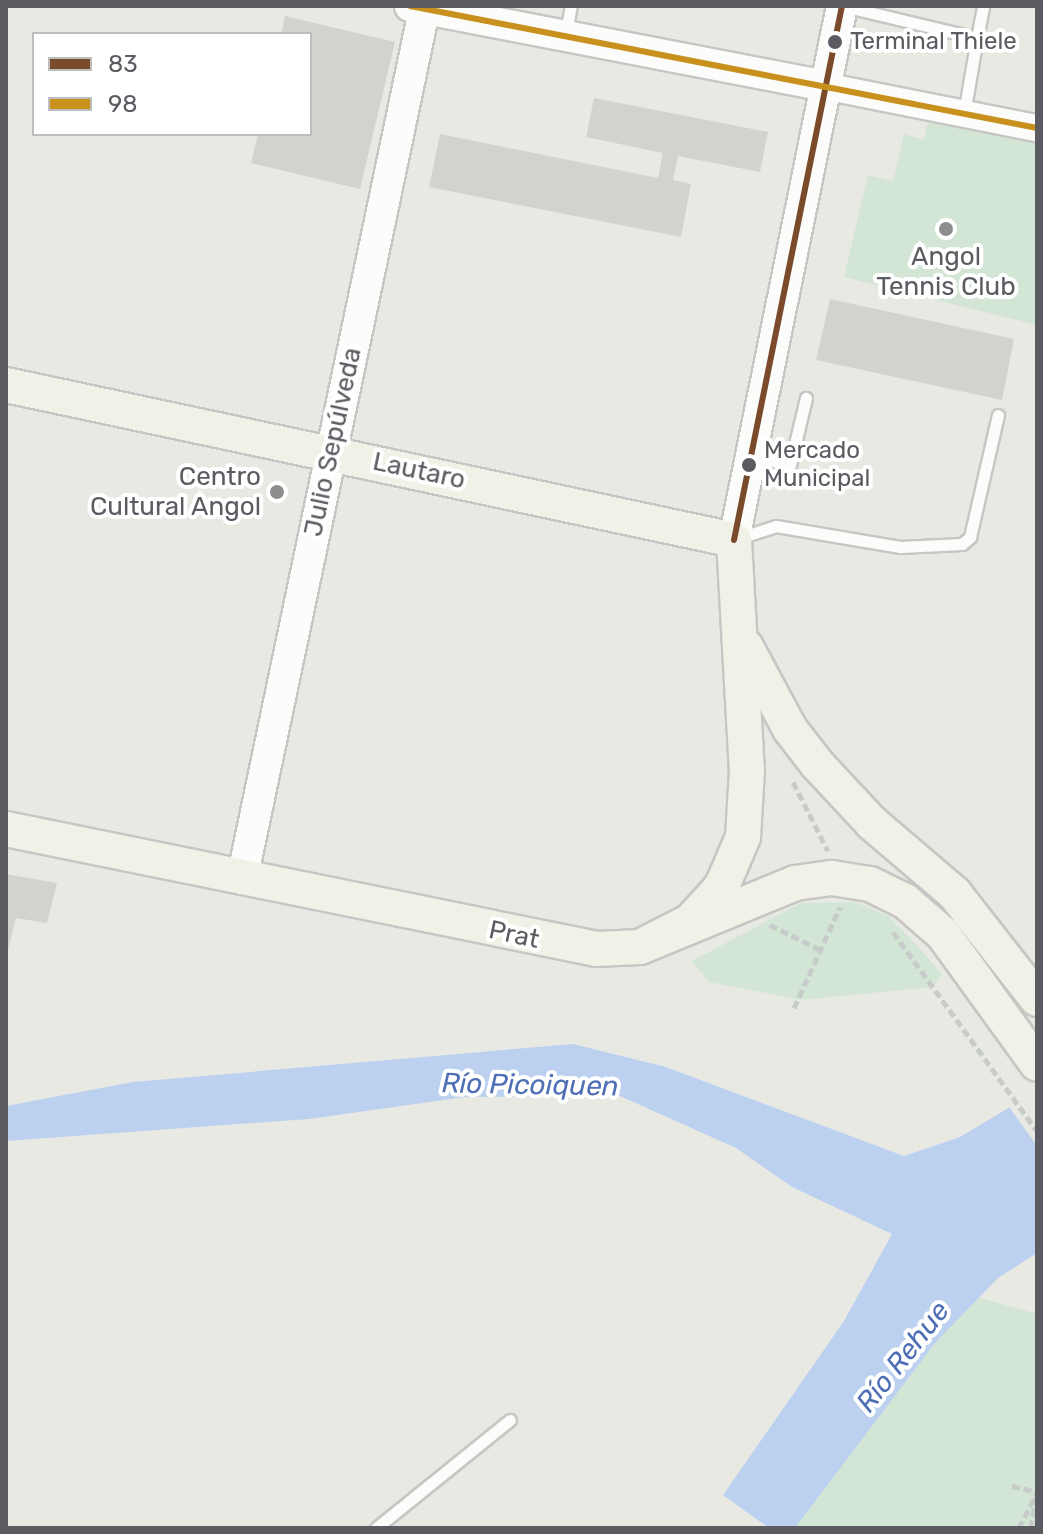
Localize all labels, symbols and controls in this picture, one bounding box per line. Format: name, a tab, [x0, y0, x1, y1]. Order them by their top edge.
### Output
place label: Terminal Thiele	[850, 28, 1017, 56]
legend	[32, 32, 312, 136]
marker: Terminal Thiele	[827, 34, 843, 50]
text: 83	[108, 50, 138, 78]
text: 98	[108, 90, 138, 118]
marker: Angol Tennis Club	[937, 220, 955, 238]
place label: Angol Tennis Club	[876, 241, 1016, 302]
street label: Julio Sepúlveda	[298, 345, 368, 539]
place label: Mercado Municipal	[764, 437, 870, 493]
street label: Lautaro	[370, 446, 468, 496]
marker: Mercado Municipal	[741, 457, 757, 473]
place label: Centro Cultural Angol	[89, 461, 261, 522]
marker: Centro Cultural Angol	[268, 483, 286, 501]
street label: Prat	[486, 914, 542, 956]
water label: Río Picoiquen	[441, 1067, 619, 1103]
water label: Río Rehue	[849, 1295, 957, 1419]

